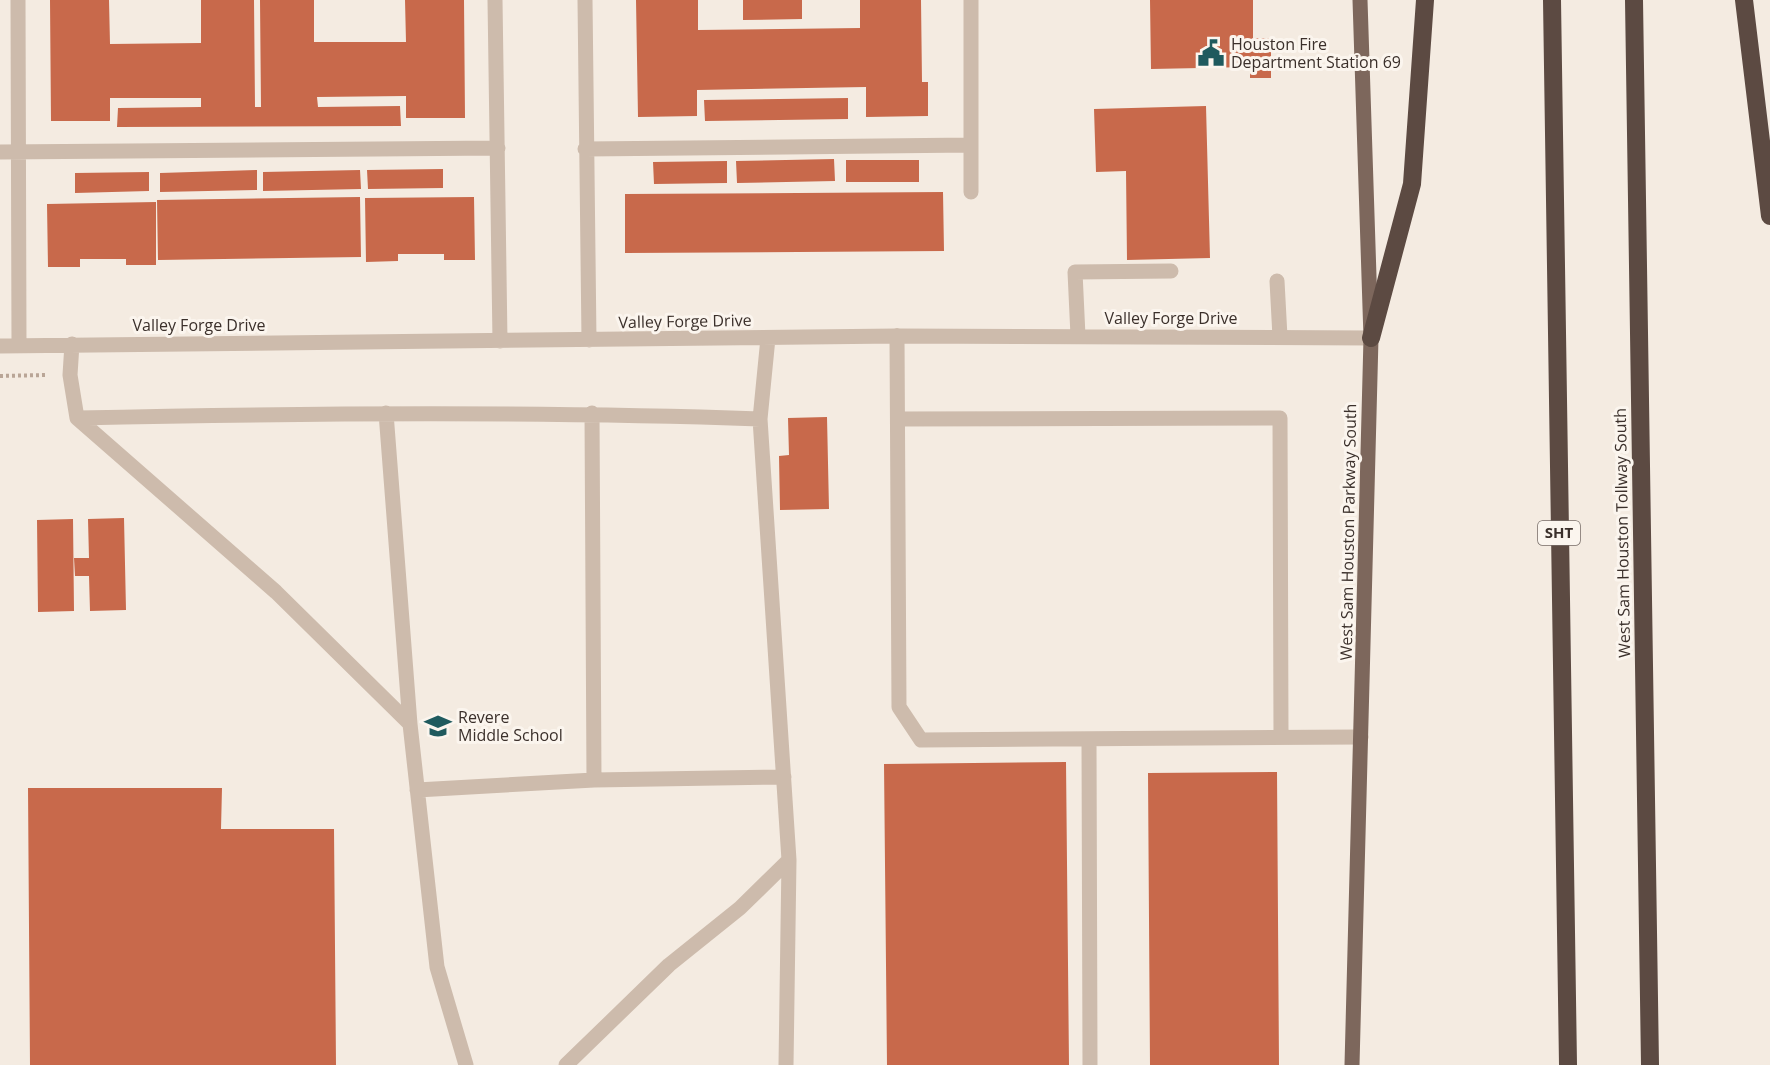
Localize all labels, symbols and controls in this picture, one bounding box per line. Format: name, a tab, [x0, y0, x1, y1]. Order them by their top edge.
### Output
place label: Houston Fire Department Station 69	[1231, 33, 1401, 73]
public building icon: Houston Fire Department Station 69	[1196, 38, 1226, 68]
street label: Valley Forge Drive	[1104, 307, 1238, 329]
street label: Valley Forge Drive	[618, 309, 752, 333]
street label: Valley Forge Drive	[132, 314, 266, 336]
street label: West Sam Houston Parkway South	[1335, 403, 1361, 661]
street label: West Sam Houston Tollway South	[1609, 408, 1635, 658]
road number: SHT	[1538, 521, 1580, 545]
place label: Revere Middle School	[458, 706, 563, 746]
school or university icon: Revere Middle School	[423, 711, 453, 741]

